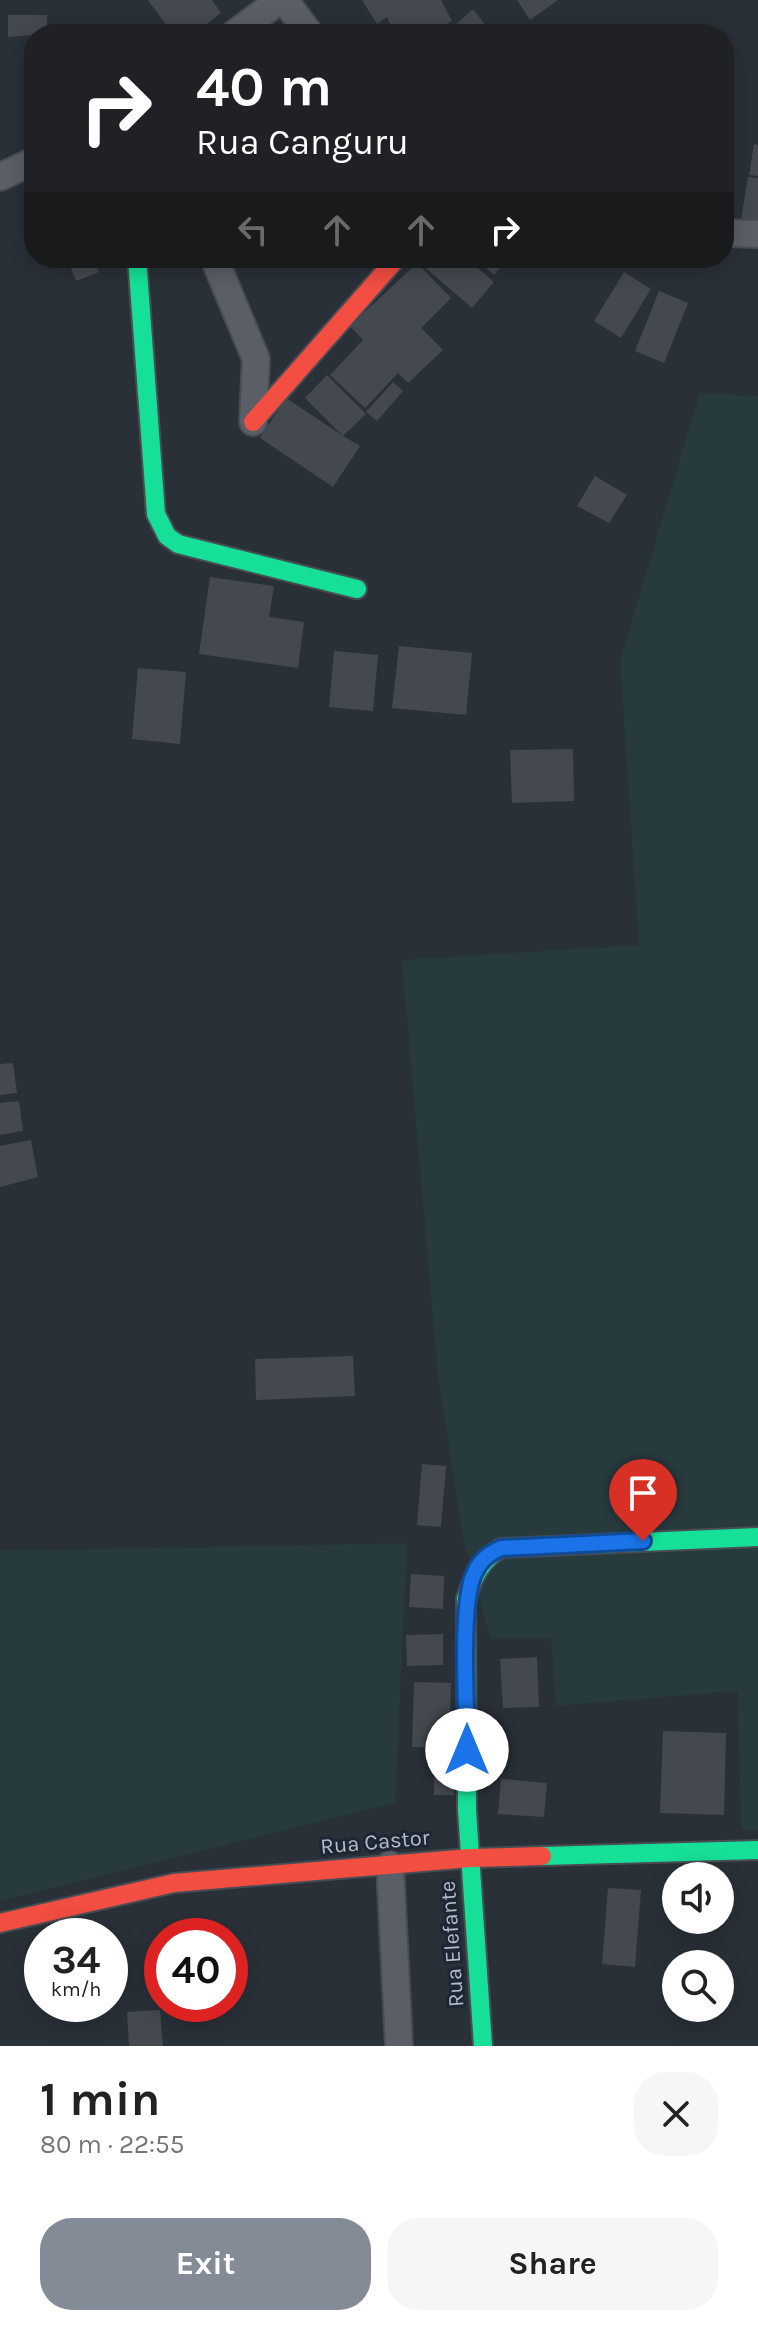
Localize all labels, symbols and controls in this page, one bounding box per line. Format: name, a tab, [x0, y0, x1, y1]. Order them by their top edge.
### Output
text: 40 m	[196, 54, 332, 119]
icon: right	[64, 56, 168, 160]
text: Rua Canguru	[196, 121, 409, 163]
icon: left	[231, 208, 275, 252]
icon: ahead	[315, 208, 359, 252]
icon: ahead	[399, 208, 443, 252]
icon: right	[483, 208, 527, 252]
pin	[609, 1459, 677, 1541]
icon: arrive	[621, 1471, 665, 1515]
position arrow	[425, 1708, 509, 1792]
street label: Rua Castor	[319, 1824, 431, 1860]
map controls	[662, 1862, 734, 2022]
button: sound	[662, 1862, 734, 1934]
street label: Rua Elefante	[435, 1880, 469, 2008]
speed limit sign: 40	[144, 1918, 248, 2022]
text: 34	[52, 1936, 100, 1983]
button: search	[662, 1950, 734, 2022]
text: km/h	[51, 1978, 101, 2001]
text: 1 min	[40, 2071, 160, 2127]
button: close	[634, 2072, 718, 2156]
text: 80 m · 22:55	[40, 2129, 184, 2160]
button: Exit	[40, 2218, 371, 2310]
button: Share	[387, 2218, 718, 2310]

